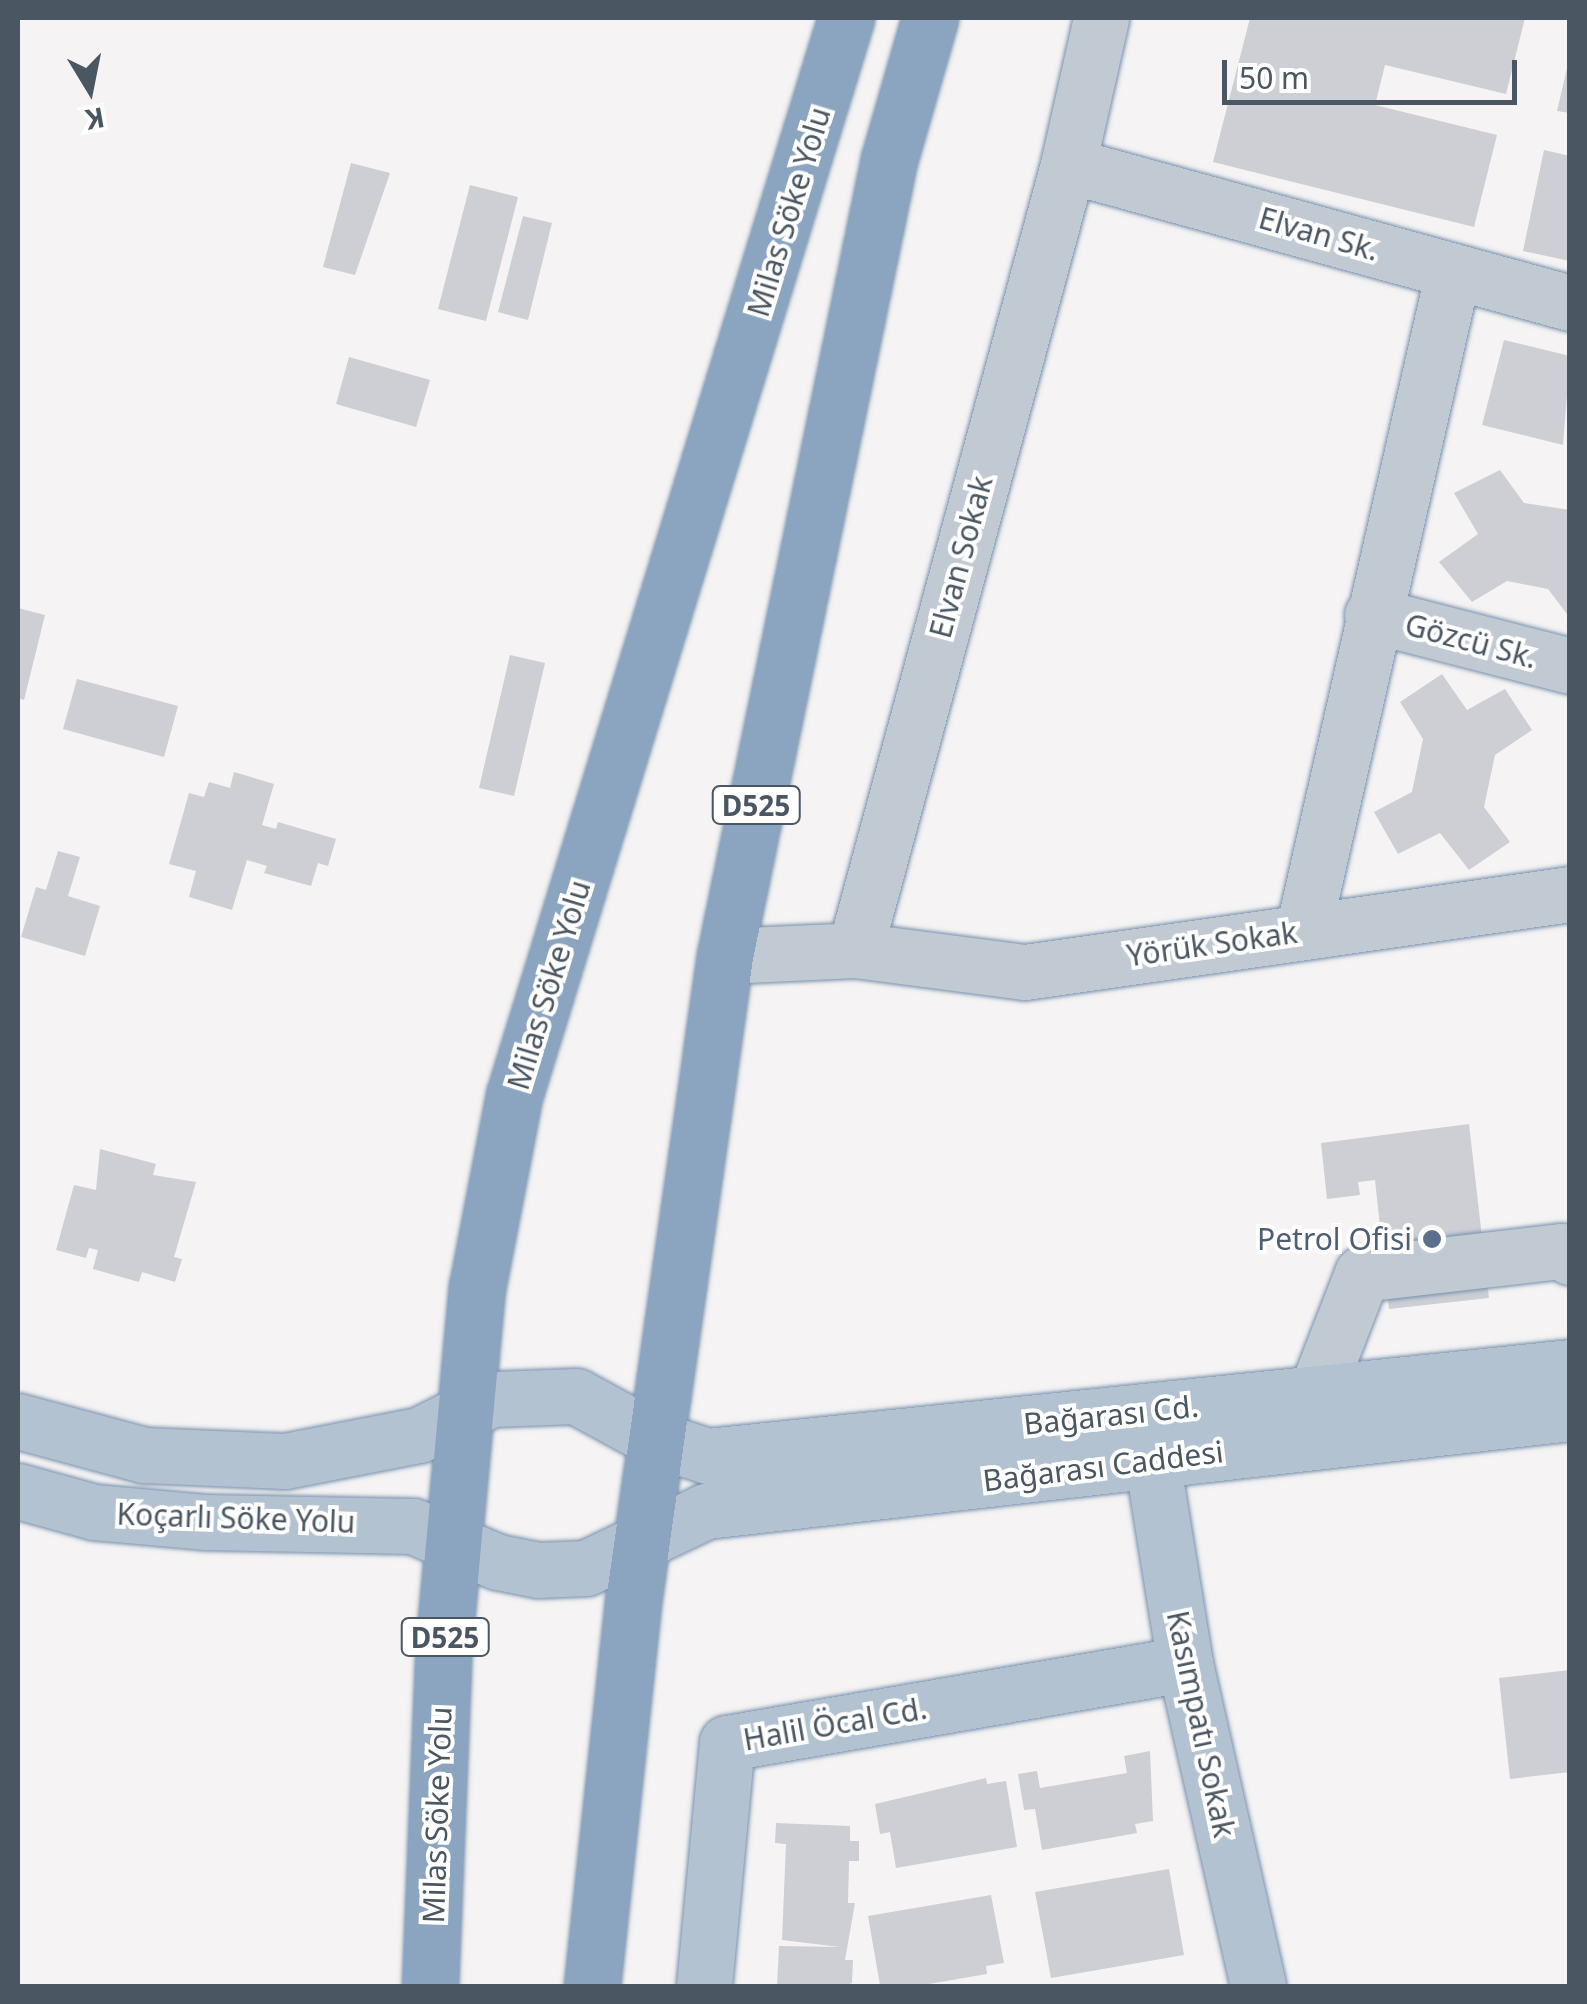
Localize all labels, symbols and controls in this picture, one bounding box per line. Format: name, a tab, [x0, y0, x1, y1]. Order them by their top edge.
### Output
north arrow	[40, 40, 140, 140]
scale bar	[1227, 40, 1522, 102]
text: 50 m	[1239, 57, 1309, 98]
text: K	[83, 99, 108, 140]
street label: Milas Söke Yolu	[740, 103, 838, 321]
street label: Elvan Sk.	[1255, 200, 1383, 268]
street label: Elvan Sokak	[922, 472, 1000, 642]
street label: Gözcü Sk.	[1401, 606, 1541, 676]
road number: D525	[711, 782, 801, 828]
street label: Milas Söke Yolu	[500, 876, 598, 1094]
street label: Yörük Sokak	[1124, 914, 1300, 974]
place label: Petrol Ofisi	[1257, 1221, 1412, 1257]
marker: Petrol Ofisi	[1421, 1228, 1443, 1250]
street label: Bağarası Cd.	[1022, 1388, 1200, 1442]
street label: Bağarası Caddesi	[981, 1433, 1225, 1499]
street label: Koçarlı Söke Yolu	[116, 1496, 356, 1540]
street label: Kasımpatı Sokak	[1159, 1607, 1243, 1841]
road number: D525	[400, 1614, 490, 1660]
street label: Halil Öcal Cd.	[740, 1690, 930, 1758]
street label: Milas Söke Yolu	[415, 1706, 459, 1924]

